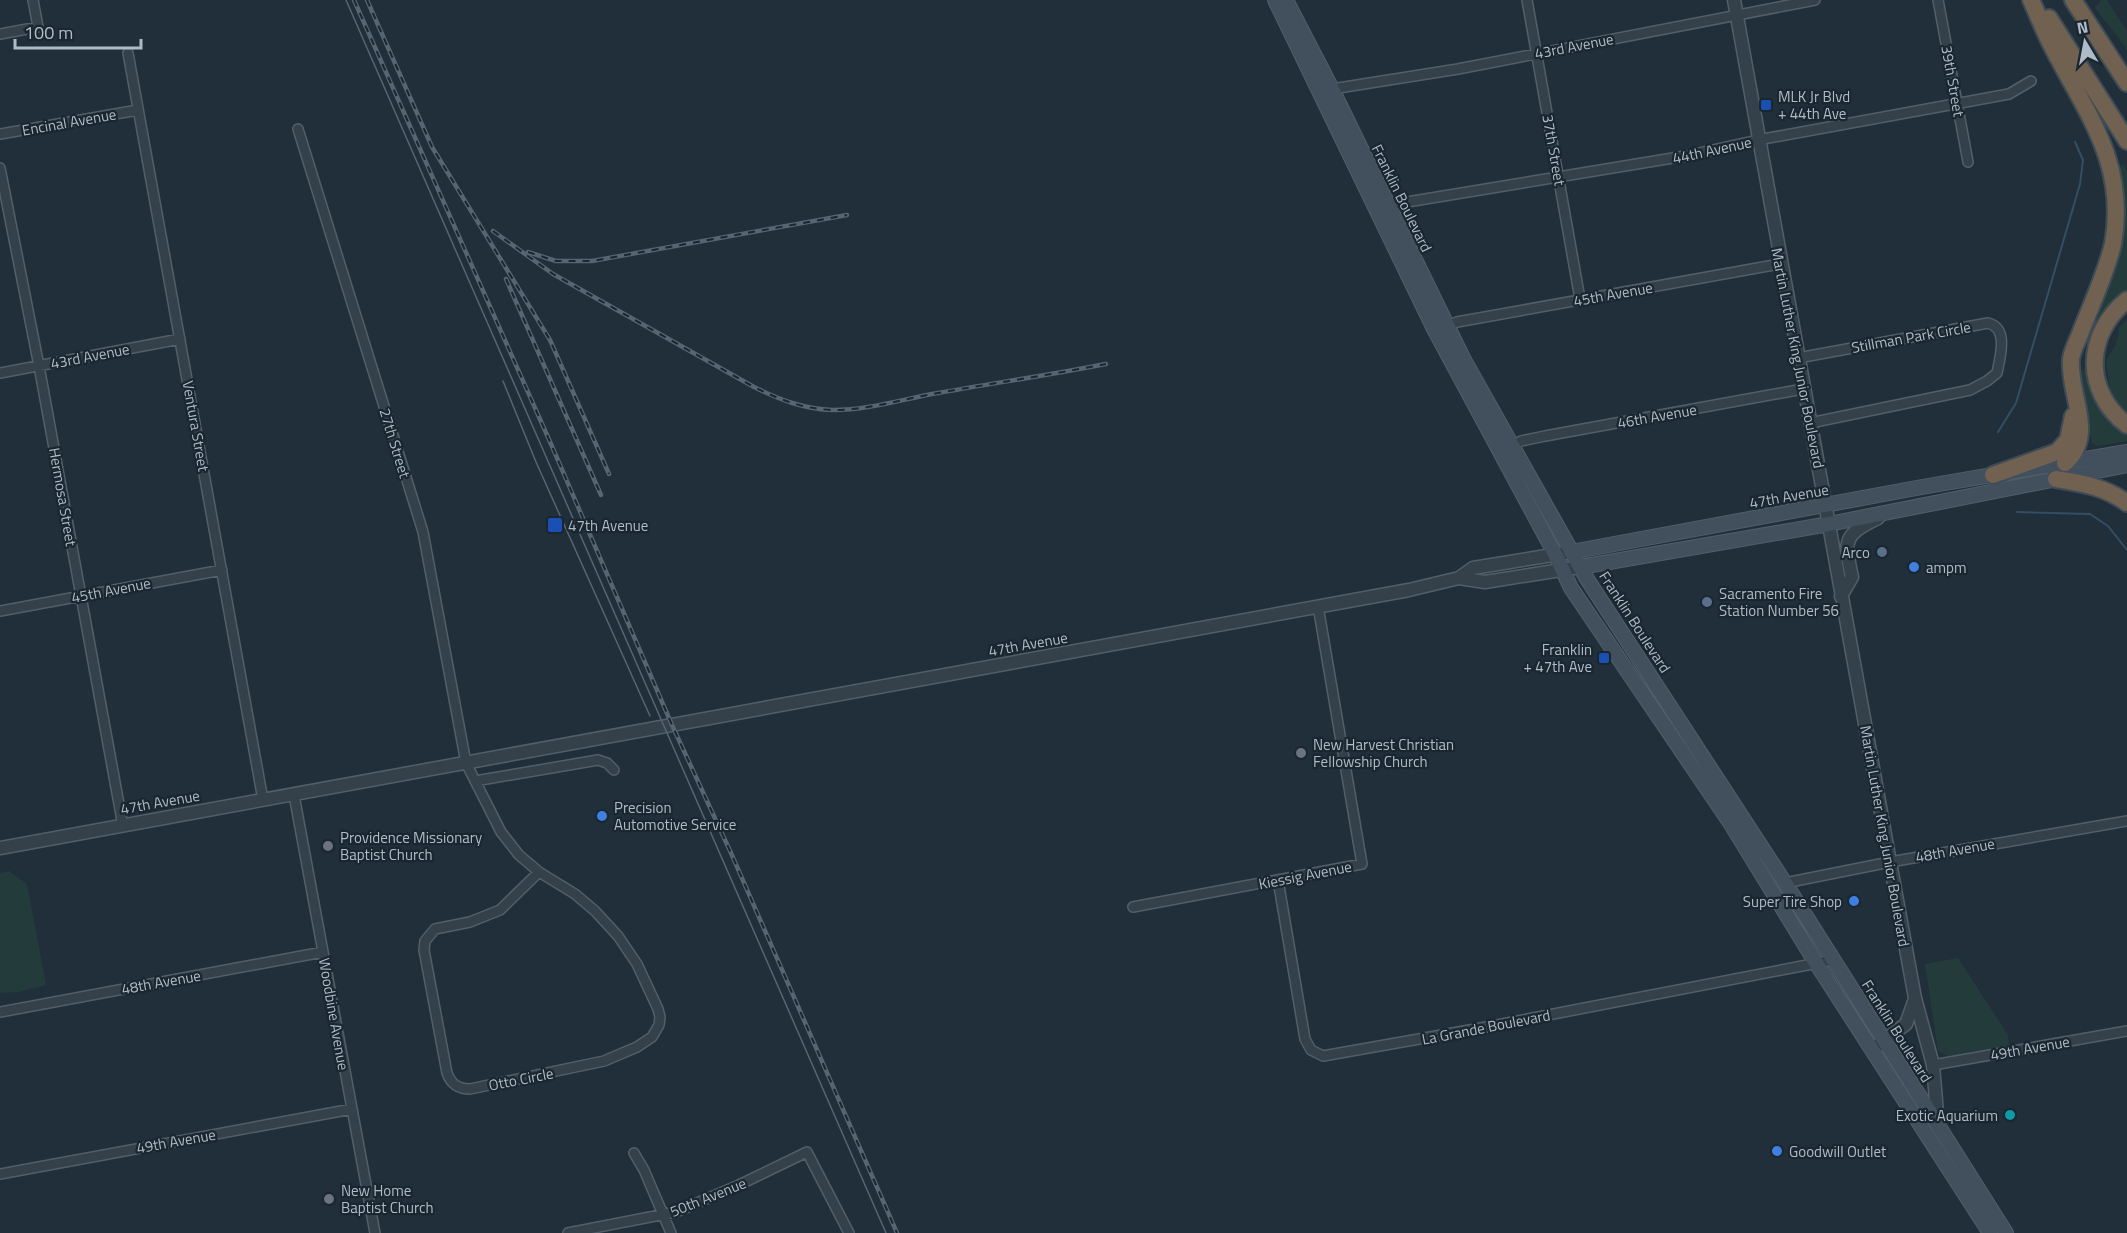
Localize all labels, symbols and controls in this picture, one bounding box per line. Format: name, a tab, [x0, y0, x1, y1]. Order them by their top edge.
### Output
scale bar	[15, 12, 141, 50]
north arrow	[2055, 12, 2115, 72]
text: N	[2075, 14, 2090, 40]
text: 100 m	[24, 19, 73, 46]
street label: 43rd Avenue	[1533, 27, 1615, 65]
street label: 39th Street	[1935, 44, 1971, 119]
place label: MLK Jr Blvd + 44th Ave	[1778, 85, 1850, 125]
marker: MLK Jr Blvd + 44th Ave	[1759, 98, 1773, 112]
street label: Encinal Avenue	[20, 102, 118, 142]
street label: 37th Street	[1536, 113, 1572, 188]
street label: 44th Avenue	[1670, 130, 1754, 170]
street label: Franklin Boulevard	[1366, 140, 1438, 256]
street label: Martin Luther King Junior Boulevard	[1765, 246, 1831, 470]
street label: 45th Avenue	[1571, 276, 1655, 312]
street label: Stillman Park Circle	[1849, 315, 1973, 359]
street label: 43rd Avenue	[49, 337, 131, 375]
street label: Ventura Street	[177, 379, 215, 474]
street label: 46th Avenue	[1615, 398, 1699, 434]
street label: 27th Street	[373, 405, 417, 482]
street label: Hermosa Street	[43, 446, 83, 549]
street label: 47th Avenue	[1747, 478, 1831, 514]
place label: 47th Avenue	[568, 514, 648, 537]
marker: 47th Avenue	[546, 516, 564, 534]
place label: Arco	[1842, 541, 1870, 564]
marker: Arco	[1875, 545, 1889, 559]
place label: ampm	[1926, 556, 1967, 579]
marker: ampm	[1907, 560, 1921, 574]
street label: Franklin Boulevard	[1593, 567, 1677, 677]
street label: 45th Avenue	[69, 571, 153, 609]
place label: Sacramento Fire Station Number 56	[1719, 582, 1839, 622]
marker: Sacramento Fire Station Number 56	[1700, 595, 1714, 609]
street label: 47th Avenue	[986, 626, 1070, 662]
place label: Franklin + 47th Ave	[1524, 638, 1592, 678]
marker: Franklin + 47th Ave	[1597, 651, 1611, 665]
street label: Martin Luther King Junior Boulevard	[1854, 724, 1916, 948]
place label: New Harvest Christian Fellowship Church	[1313, 733, 1454, 773]
marker: New Harvest Christian Fellowship Church	[1294, 746, 1308, 760]
street label: 47th Avenue	[118, 784, 202, 820]
place label: Precision Automotive Service	[614, 796, 736, 836]
marker: Precision Automotive Service	[595, 809, 609, 823]
place label: Providence Missionary Baptist Church	[340, 826, 482, 866]
street label: 48th Avenue	[1913, 832, 1997, 868]
marker: Providence Missionary Baptist Church	[321, 839, 335, 853]
street label: Kiessig Avenue	[1256, 855, 1354, 895]
place label: Super Tire Shop	[1743, 890, 1842, 913]
marker: Super Tire Shop	[1847, 894, 1861, 908]
street label: Woodbine Avenue	[313, 956, 355, 1072]
street label: 48th Avenue	[119, 964, 203, 1000]
street label: Franklin Boulevard	[1856, 975, 1938, 1087]
street label: La Grande Boulevard	[1420, 1003, 1552, 1051]
street label: 49th Avenue	[1988, 1030, 2072, 1066]
street label: Otto Circle	[487, 1061, 555, 1097]
place label: Exotic Aquarium	[1896, 1104, 1998, 1127]
marker: Exotic Aquarium	[2003, 1108, 2017, 1122]
street label: 49th Avenue	[134, 1123, 218, 1159]
place label: Goodwill Outlet	[1789, 1140, 1887, 1163]
marker: Goodwill Outlet	[1770, 1144, 1784, 1158]
street label: 50th Avenue	[666, 1171, 750, 1223]
place label: New Home Baptist Church	[341, 1179, 434, 1219]
marker: New Home Baptist Church	[322, 1192, 336, 1206]

